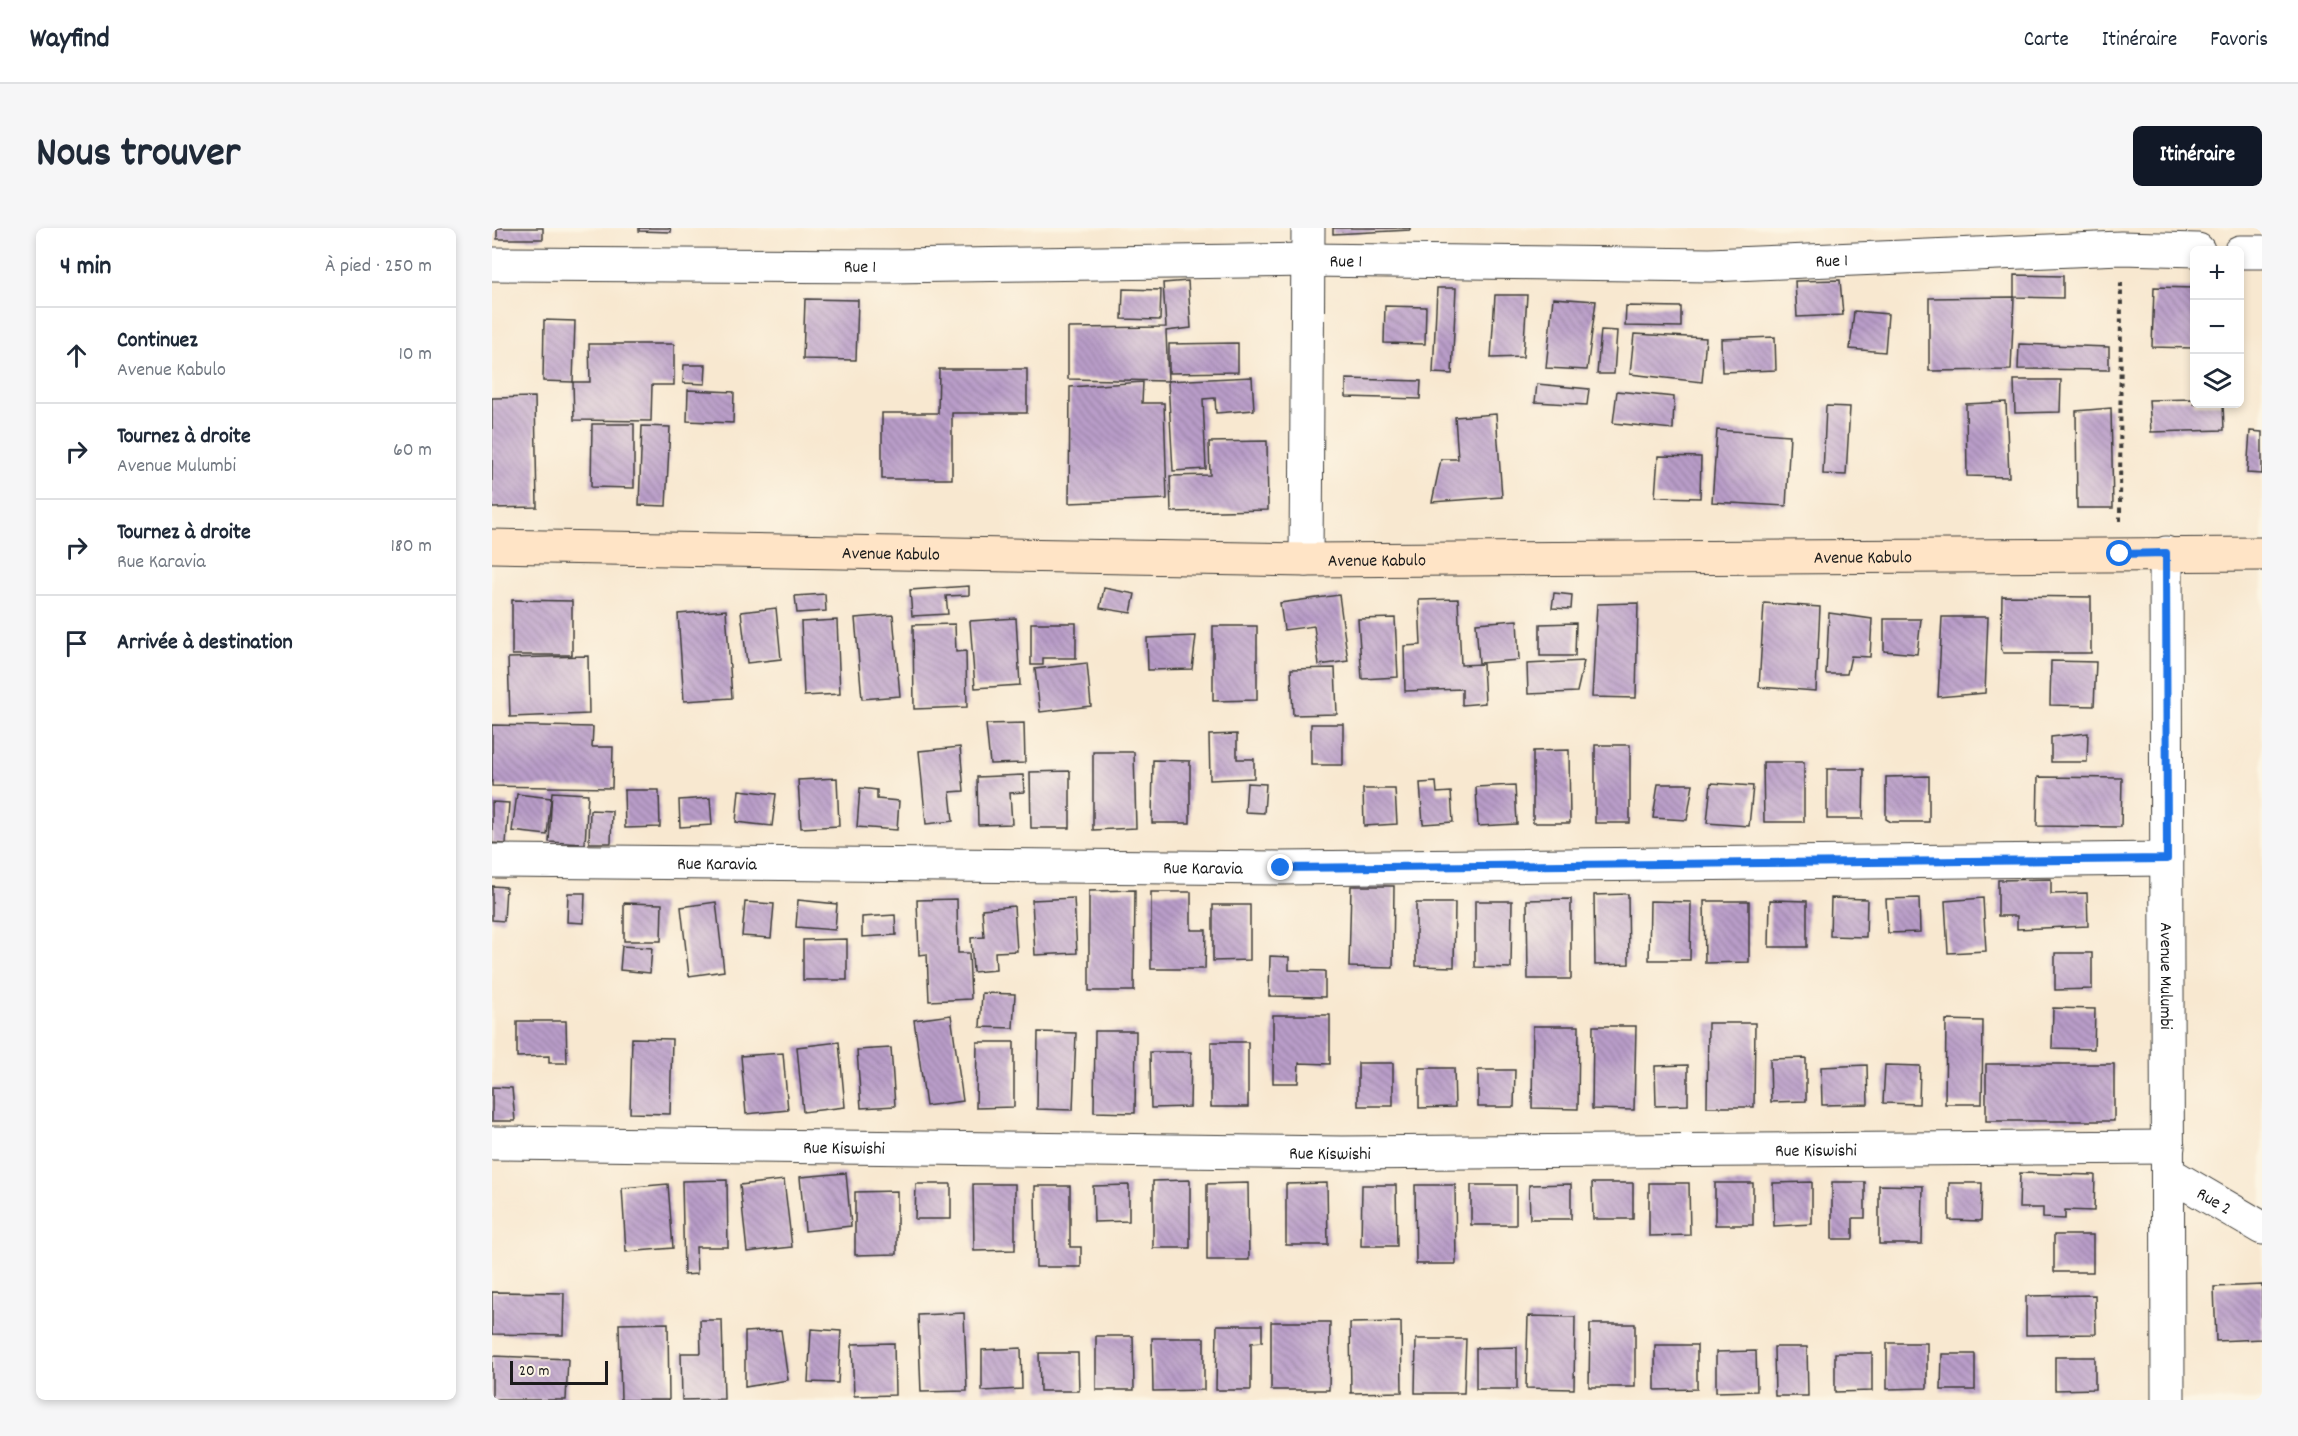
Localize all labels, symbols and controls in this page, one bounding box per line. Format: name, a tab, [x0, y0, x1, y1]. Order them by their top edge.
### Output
text: Wayfind	[30, 21, 110, 61]
text: Carte	[2024, 26, 2069, 56]
text: Itinéraire	[2102, 26, 2177, 56]
text: Favoris	[2210, 26, 2268, 56]
text: Nous trouver	[36, 126, 240, 186]
button: Itinéraire	[2133, 126, 2262, 186]
map controls	[2190, 246, 2244, 408]
button: +	[2190, 246, 2244, 300]
text: 4 min	[60, 249, 111, 286]
street label: Rue 1	[1815, 249, 1849, 276]
street label: Rue 1	[1329, 250, 1362, 276]
text: À pied · 250 m	[325, 253, 432, 281]
street label: Rue 1	[844, 256, 876, 281]
button: −	[2190, 300, 2244, 354]
text: Continuez	[117, 326, 198, 357]
icon: ahead	[60, 339, 93, 372]
text: 10 m	[398, 341, 432, 369]
button: layers	[2190, 354, 2244, 408]
text: Avenue Kabulo	[117, 357, 226, 385]
text: Tournez à droite	[117, 422, 251, 453]
icon: right	[60, 435, 93, 468]
text: 60 m	[393, 437, 432, 465]
text: Avenue Mulumbi	[117, 453, 236, 481]
text: Tournez à droite	[117, 518, 251, 549]
icon: right	[60, 531, 93, 564]
text: 180 m	[390, 533, 432, 561]
route start	[2106, 540, 2132, 566]
street label: Avenue Kabulo	[842, 542, 940, 569]
street label: Avenue Kabulo	[1814, 546, 1912, 572]
text: Rue Karavia	[117, 549, 206, 577]
street label: Avenue Kabulo	[1328, 549, 1426, 575]
icon: arrive	[60, 627, 93, 660]
text: Arrivée à destination	[117, 628, 293, 659]
street label: Rue Karavia	[677, 853, 758, 878]
route end	[1267, 854, 1293, 880]
street label: Rue Karavia	[1163, 857, 1243, 883]
street label: Avenue Mulumbi	[2152, 922, 2177, 1030]
street label: Rue Kiswishi	[803, 1137, 885, 1163]
street label: Rue Kiswishi	[1775, 1139, 1857, 1165]
street label: Rue Kiswishi	[1289, 1142, 1371, 1168]
street label: Rue 2	[2191, 1182, 2235, 1222]
scale bar	[510, 1358, 608, 1386]
text: 20 m	[519, 1360, 549, 1383]

